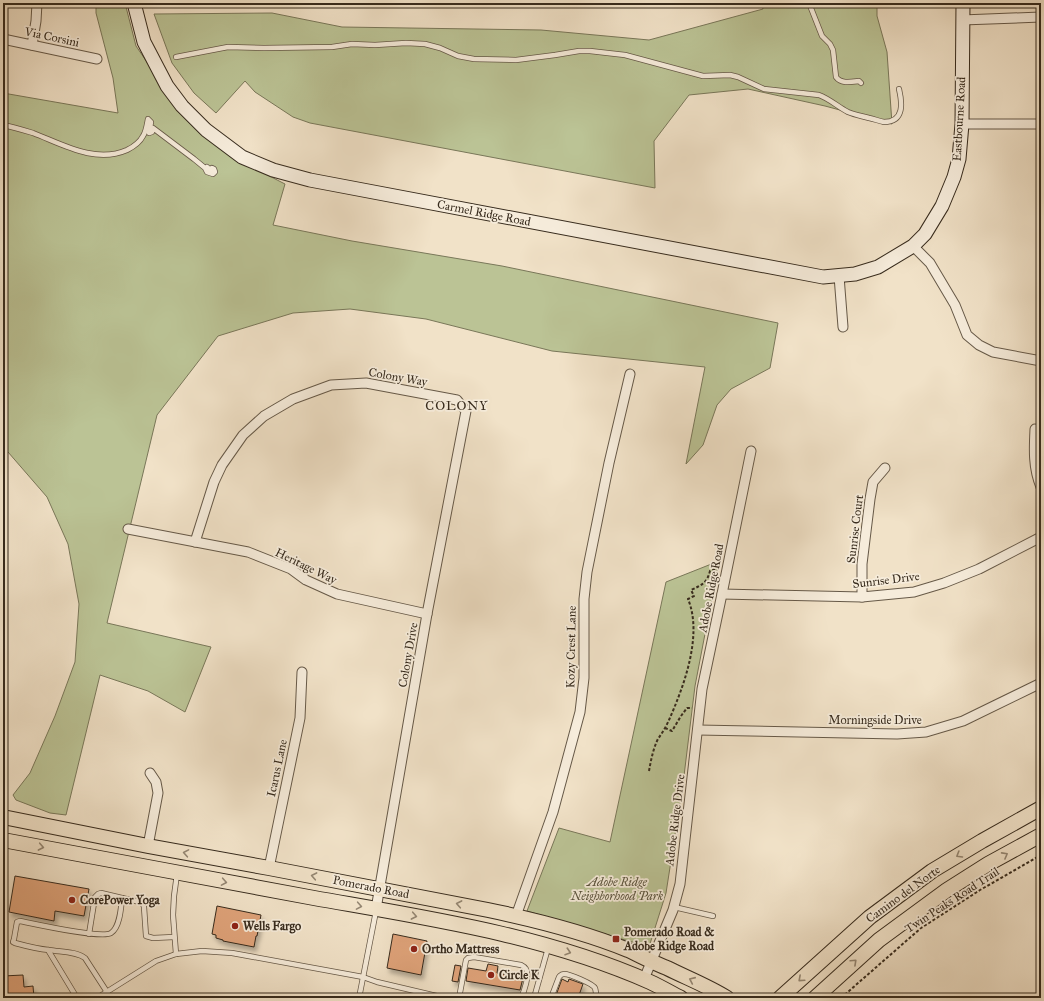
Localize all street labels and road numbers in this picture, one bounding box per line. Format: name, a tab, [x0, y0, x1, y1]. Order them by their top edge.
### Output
street label: Via Corsini	[22, 24, 81, 50]
street label: Eastbourne Road	[950, 76, 968, 162]
street label: Carmel Ridge Road	[436, 197, 532, 230]
street label: Colony Way	[368, 365, 429, 389]
street label: Sunrise Court	[844, 493, 866, 564]
street label: Adobe Ridge Road	[695, 542, 727, 635]
street label: Heritage Way	[272, 545, 339, 588]
street label: Sunrise Drive	[852, 569, 920, 591]
street label: Kozy Crest Lane	[563, 606, 579, 688]
street label: Colony Drive	[395, 621, 421, 689]
street label: Morningside Drive	[828, 713, 922, 728]
street label: Icarus Lane	[264, 738, 290, 798]
street label: Adobe Ridge Drive	[662, 773, 689, 868]
street label: Camino del Norte	[863, 862, 943, 926]
street label: Twin Peaks Road Trail	[902, 864, 1002, 936]
street label: Pomerado Road	[332, 873, 410, 901]

